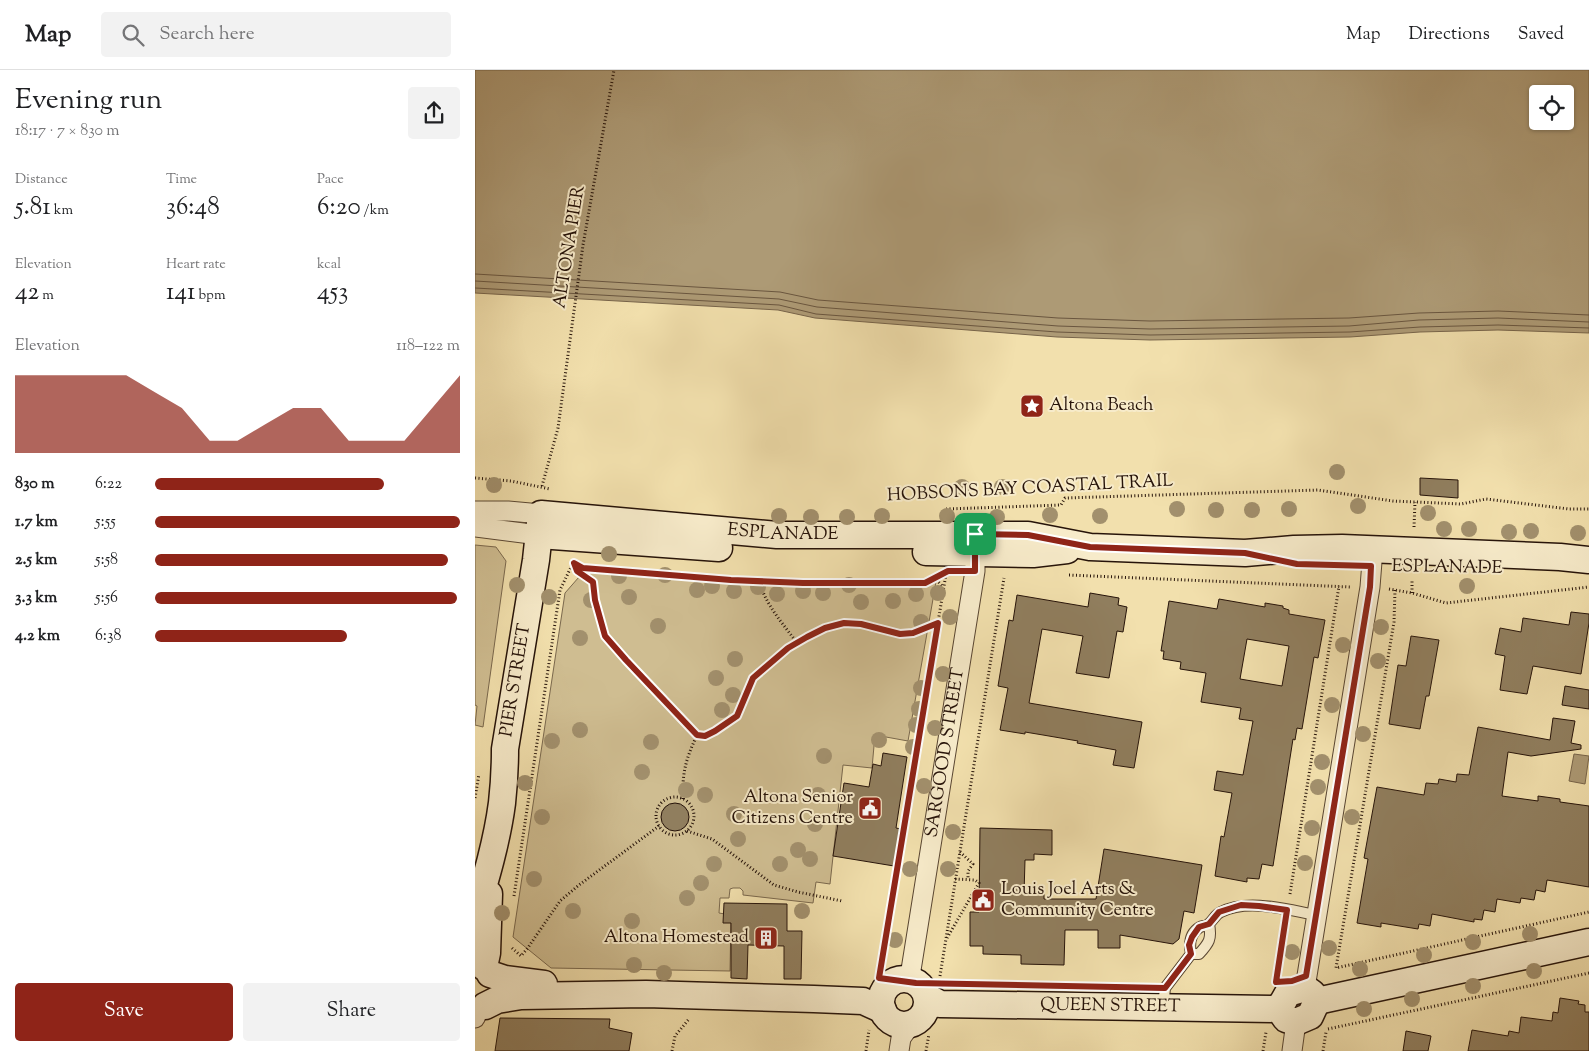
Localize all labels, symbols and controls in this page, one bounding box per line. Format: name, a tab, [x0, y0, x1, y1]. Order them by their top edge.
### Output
search box	[101, 12, 451, 57]
text: Map	[25, 18, 71, 52]
icon: search	[119, 21, 147, 49]
text: Search here	[159, 21, 255, 48]
text: Map	[1346, 22, 1381, 48]
text: Directions	[1409, 22, 1490, 48]
text: Saved	[1518, 22, 1564, 48]
text: Evening run	[15, 81, 162, 121]
map controls	[1529, 85, 1574, 130]
button: locate	[1529, 85, 1574, 130]
button: share	[408, 87, 460, 139]
text: 18:17 · 7 × 830 m	[15, 120, 120, 143]
text: Distance	[15, 170, 68, 190]
text: Time	[166, 170, 197, 190]
text: Pace	[317, 170, 344, 190]
street label: ALTONA PIER	[547, 184, 593, 310]
text: 5.81	[15, 190, 51, 226]
text: 36:48	[166, 190, 220, 226]
text: 6:20	[317, 190, 361, 226]
text: km	[51, 201, 73, 221]
text: /km	[361, 201, 389, 221]
text: Elevation	[15, 255, 72, 275]
text: Heart rate	[166, 255, 226, 275]
text: kcal	[317, 255, 341, 275]
text: 42	[15, 275, 39, 311]
text: 141	[166, 275, 196, 311]
text: 453	[317, 275, 348, 311]
text: m	[39, 286, 54, 306]
text: bpm	[196, 286, 225, 306]
text: Elevation	[15, 335, 80, 358]
text: 118–122 m	[396, 335, 460, 358]
place icon: Altona Beach	[1019, 393, 1045, 419]
place label: Altona Beach	[1049, 393, 1154, 419]
street label: HOBSONS BAY COASTAL TRAIL	[886, 469, 1174, 509]
text: 830 m	[15, 473, 54, 496]
text: 6:22	[95, 473, 122, 496]
text: 1.7 km	[15, 511, 58, 534]
text: 5:55	[95, 511, 116, 534]
pin	[954, 513, 996, 555]
street label: ESPLANADE	[726, 518, 839, 548]
icon: arrive	[961, 520, 989, 548]
text: 2.5 km	[15, 549, 57, 572]
text: 5:58	[95, 549, 118, 572]
street label: ESPLANADE	[1391, 554, 1503, 582]
text: 3.3 km	[15, 587, 57, 610]
text: 5:56	[95, 587, 118, 610]
street label: PIER STREET	[494, 621, 538, 739]
text: 4.2 km	[15, 625, 60, 648]
text: 6:38	[95, 625, 121, 648]
street label: SARGOOD STREET	[919, 666, 972, 840]
place label: Altona Senior Citizens Centre	[732, 785, 853, 832]
public building icon: Altona Senior Citizens Centre	[857, 795, 883, 821]
place label: Louis Joel Arts & Community Centre	[1001, 877, 1154, 924]
public building icon: Louis Joel Arts & Community Centre	[970, 887, 996, 913]
place label: Altona Homestead	[604, 925, 749, 951]
building icon: Altona Homestead	[753, 925, 779, 951]
button: Save	[15, 983, 233, 1041]
button: Share	[243, 983, 460, 1041]
street label: QUEEN STREET	[1040, 992, 1181, 1021]

